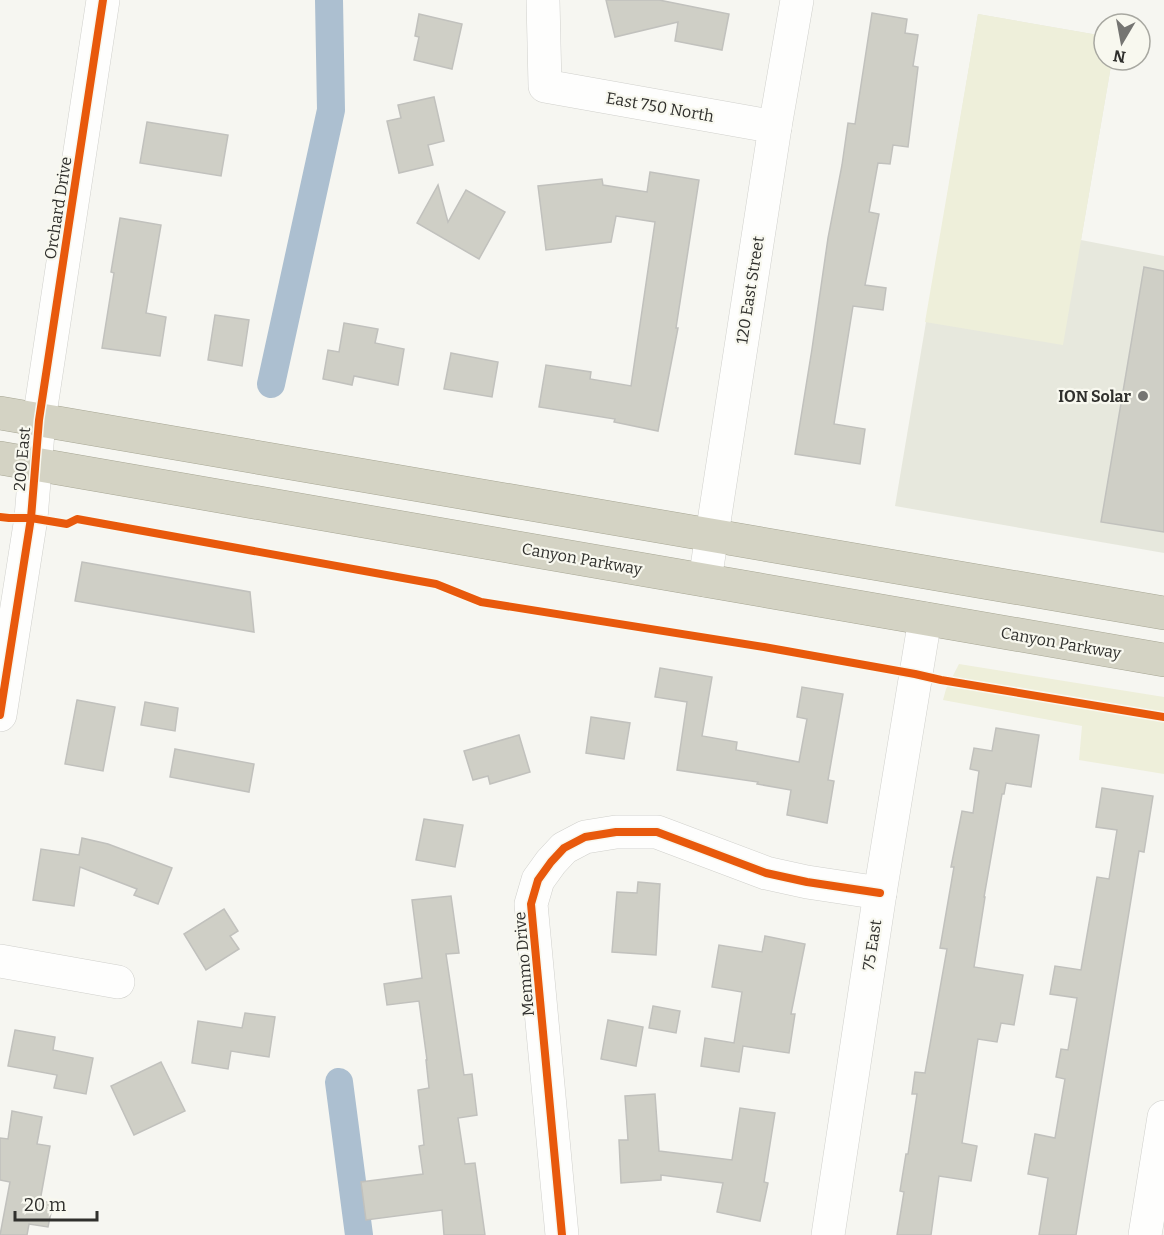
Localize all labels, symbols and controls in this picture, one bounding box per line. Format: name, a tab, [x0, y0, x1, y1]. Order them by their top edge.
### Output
north arrow	[1092, 12, 1152, 72]
text: N	[1112, 46, 1127, 67]
street label: East 750 North	[605, 88, 715, 126]
street label: Orchard Drive	[40, 155, 76, 261]
street label: 120 East Street	[732, 235, 768, 345]
place label: ION Solar	[1058, 387, 1131, 406]
marker: ION Solar	[1136, 389, 1150, 403]
street label: 200 East	[10, 426, 34, 492]
street label: Canyon Parkway	[520, 539, 644, 579]
street label: Canyon Parkway	[999, 623, 1123, 663]
street label: Memmo Drive	[510, 911, 538, 1017]
street label: 75 East	[859, 918, 885, 972]
scale bar	[15, 1184, 98, 1222]
text: 20 m	[24, 1194, 66, 1216]

